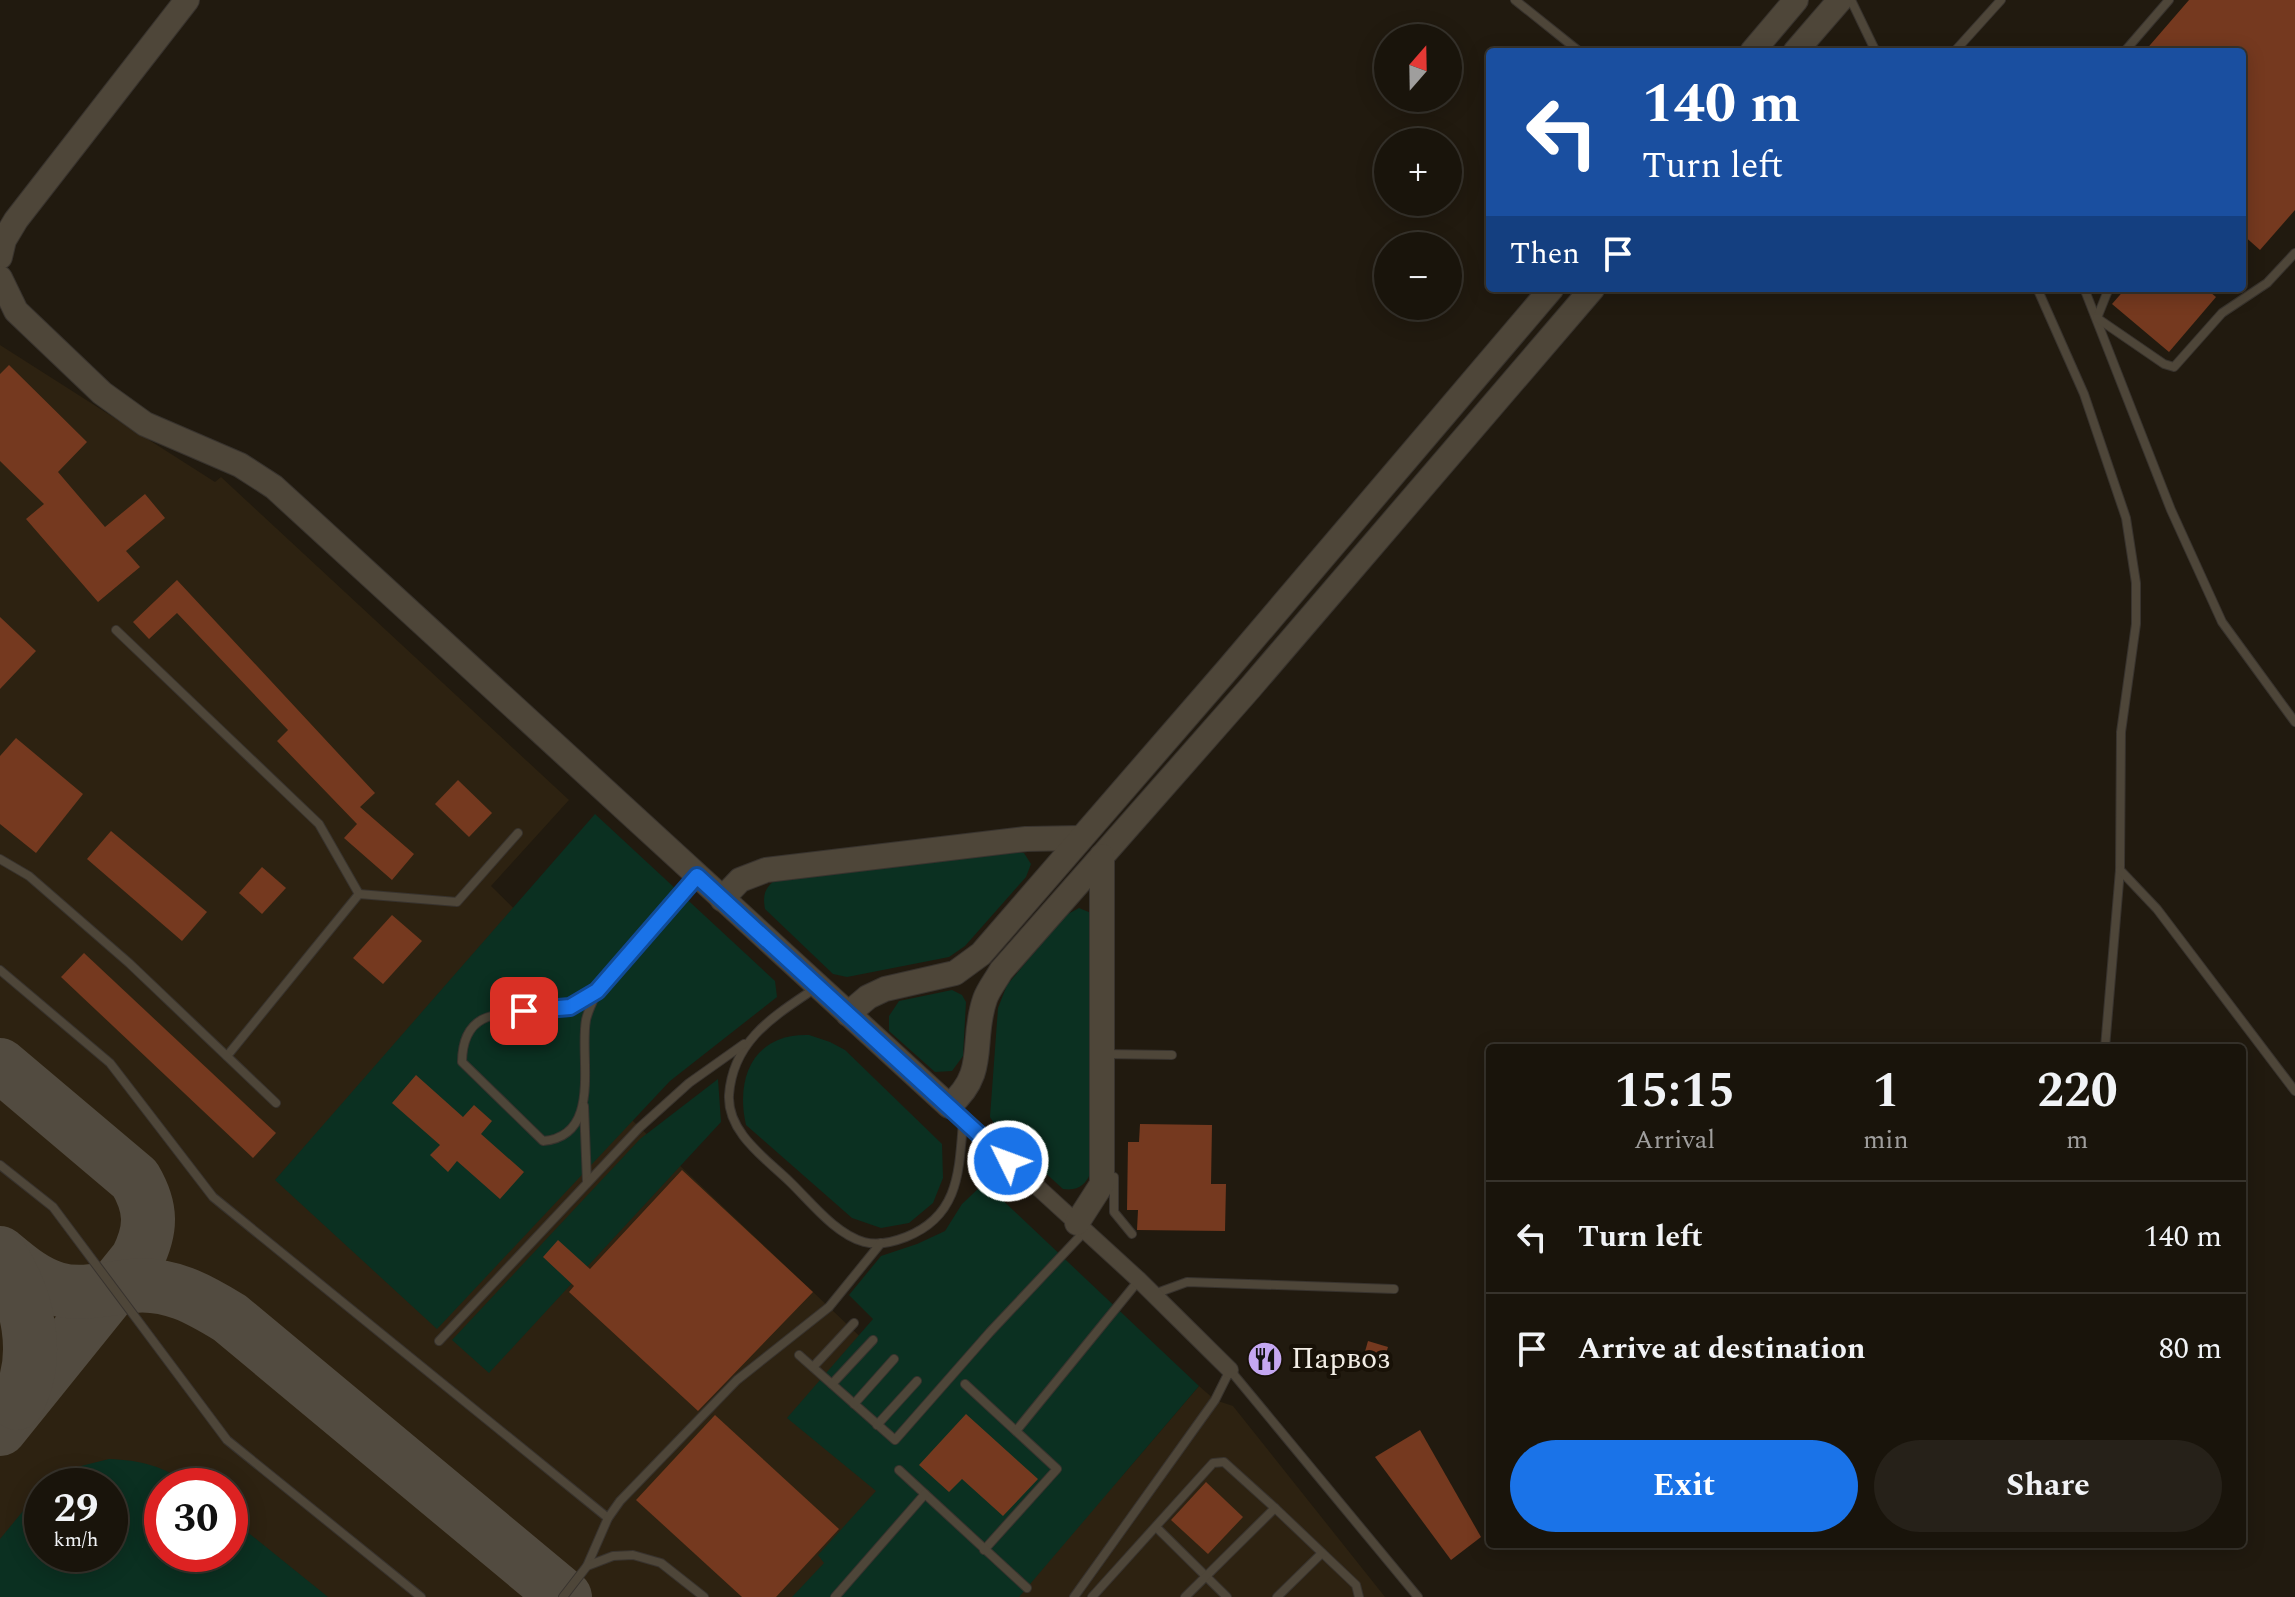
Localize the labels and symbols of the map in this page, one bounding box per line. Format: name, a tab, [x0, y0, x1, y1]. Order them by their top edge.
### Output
north arrow	[1374, 24, 1462, 112]
pin	[490, 977, 558, 1045]
position arrow	[966, 1119, 1050, 1203]
place label: Парвоз	[1291, 1336, 1391, 1382]
restaurant icon: Парвоз	[1246, 1340, 1284, 1378]
speed limit sign: 30	[144, 1468, 248, 1572]

